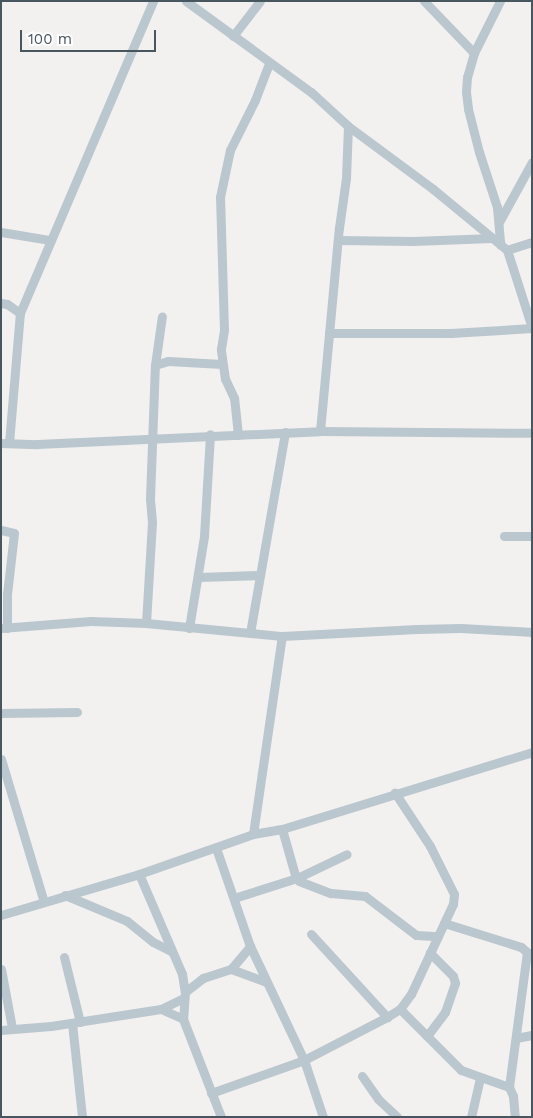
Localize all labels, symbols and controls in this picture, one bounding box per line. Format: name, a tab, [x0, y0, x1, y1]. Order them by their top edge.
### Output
scale bar	[22, 20, 159, 52]
text: 100 m	[28, 30, 72, 48]

